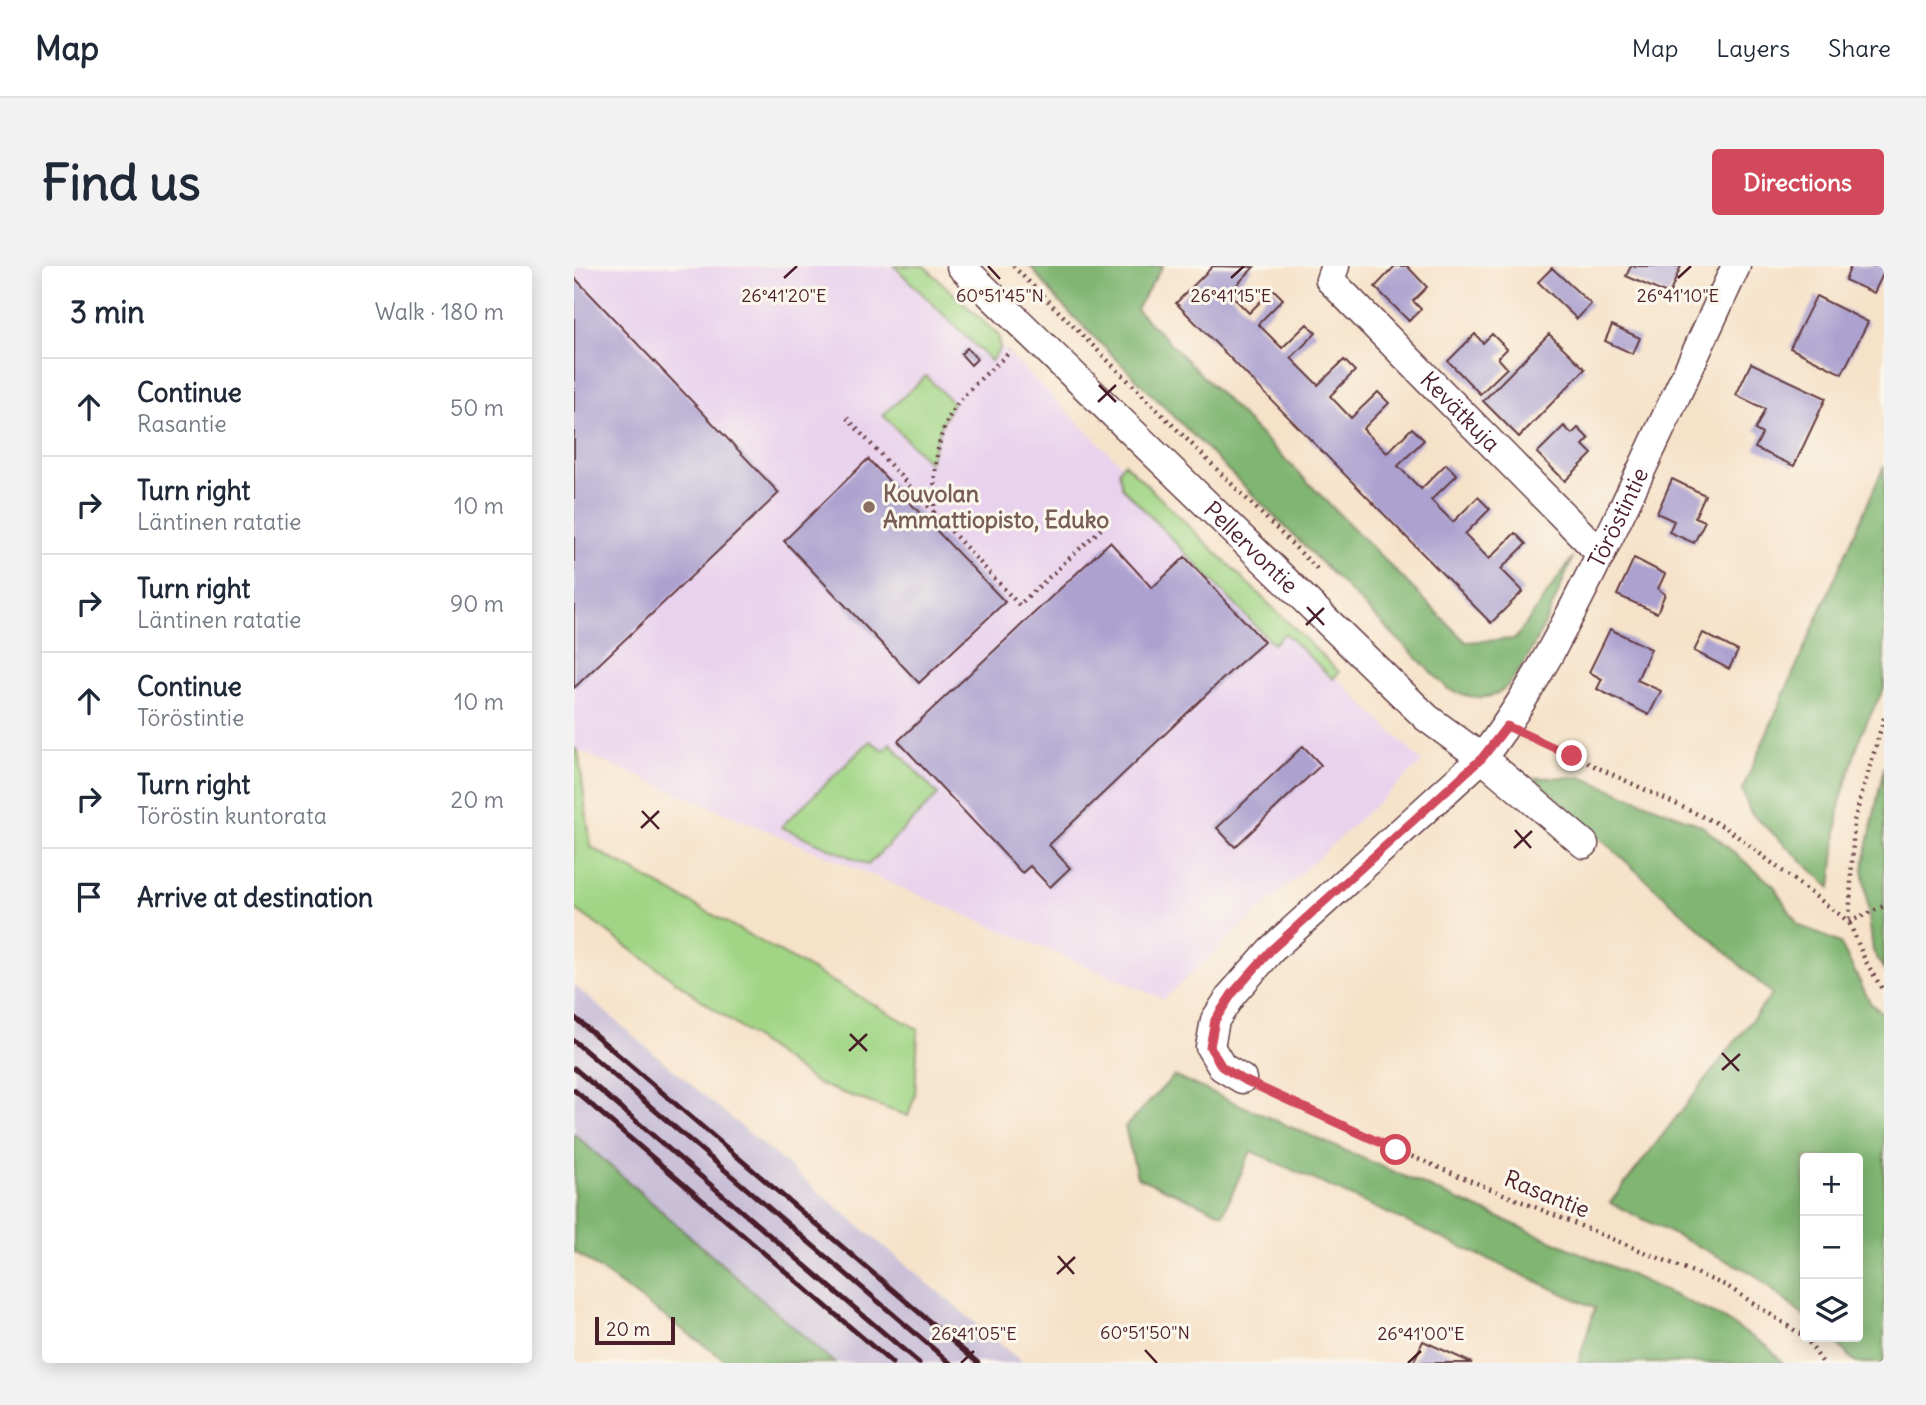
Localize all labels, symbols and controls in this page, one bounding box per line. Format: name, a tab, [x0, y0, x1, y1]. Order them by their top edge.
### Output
text: Map	[35, 27, 99, 69]
text: Map	[1632, 33, 1678, 63]
text: Layers	[1716, 33, 1790, 63]
text: Share	[1828, 33, 1891, 63]
button: Directions	[1712, 149, 1884, 215]
text: Find us	[42, 152, 200, 213]
text: 26°41'20"E	[741, 284, 827, 307]
text: 60°51'45"N	[956, 284, 1044, 307]
text: 26°41'15"E	[1191, 284, 1271, 307]
text: 26°41'10"E	[1637, 284, 1719, 307]
text: 3 min	[70, 293, 145, 331]
text: Walk · 180 m	[375, 297, 504, 326]
street label: Kevätkuja	[1415, 365, 1507, 458]
text: Continue	[137, 376, 242, 409]
icon: ahead	[70, 388, 108, 426]
text: 50 m	[450, 393, 504, 422]
text: Rasantie	[137, 409, 227, 438]
street label: Töröstintie	[1581, 463, 1654, 572]
text: Turn right	[137, 474, 250, 507]
place label: Kouvolan Ammattiopisto, Eduko	[883, 479, 1109, 534]
icon: right	[70, 486, 108, 524]
text: 10 m	[454, 491, 504, 520]
street label: Pellervontie	[1198, 495, 1305, 599]
marker: Kouvolan Ammattiopisto, Eduko	[861, 499, 877, 515]
text: Läntinen ratatie	[137, 507, 301, 536]
text: Turn right	[137, 572, 250, 605]
icon: right	[70, 584, 108, 622]
text: 90 m	[450, 589, 504, 618]
text: Läntinen ratatie	[137, 605, 301, 634]
text: Continue	[137, 670, 242, 703]
icon: ahead	[70, 682, 108, 720]
text: 10 m	[454, 687, 504, 716]
text: Töröstintie	[137, 703, 244, 732]
route end	[1556, 740, 1587, 771]
text: Turn right	[137, 768, 250, 801]
icon: right	[70, 780, 108, 818]
text: 20 m	[451, 785, 504, 814]
text: Töröstin kuntorata	[137, 801, 327, 830]
icon: arrive	[70, 878, 108, 916]
text: Arrive at destination	[137, 881, 373, 914]
route start	[1380, 1134, 1411, 1165]
map controls	[1800, 1153, 1863, 1342]
button: +	[1800, 1153, 1863, 1216]
street label: Rasantie	[1500, 1163, 1594, 1224]
button: −	[1800, 1216, 1863, 1279]
button: layers	[1800, 1279, 1863, 1342]
scale bar	[595, 1314, 676, 1346]
text: 20 m	[606, 1317, 650, 1341]
text: 60°51'50"N	[1100, 1321, 1190, 1344]
text: 26°41'05"E	[931, 1322, 1017, 1345]
text: 26°41'00"E	[1377, 1322, 1465, 1345]

